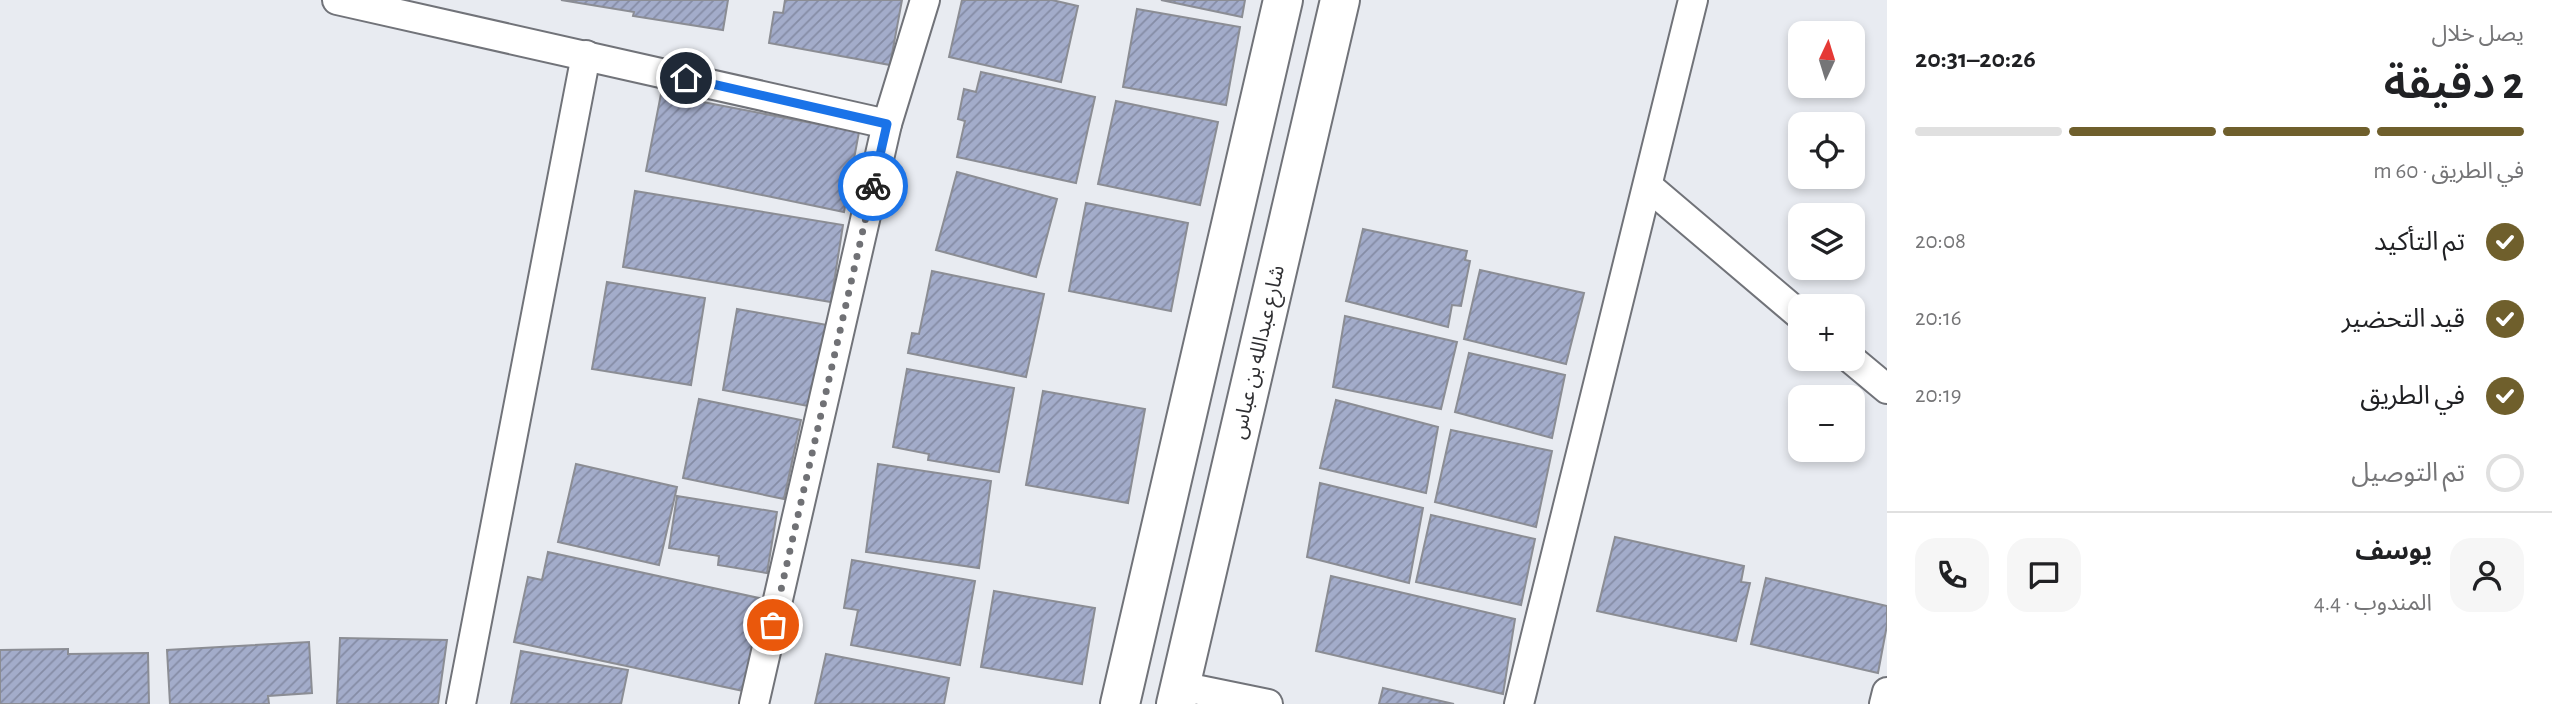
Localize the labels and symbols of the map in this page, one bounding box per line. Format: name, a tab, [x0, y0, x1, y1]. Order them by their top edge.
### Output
north arrow	[1788, 21, 1866, 98]
pin	[656, 48, 716, 108]
courier	[838, 151, 908, 221]
street label: شارع عبدالله بن عباس	[1228, 263, 1292, 442]
pin	[743, 595, 803, 655]

